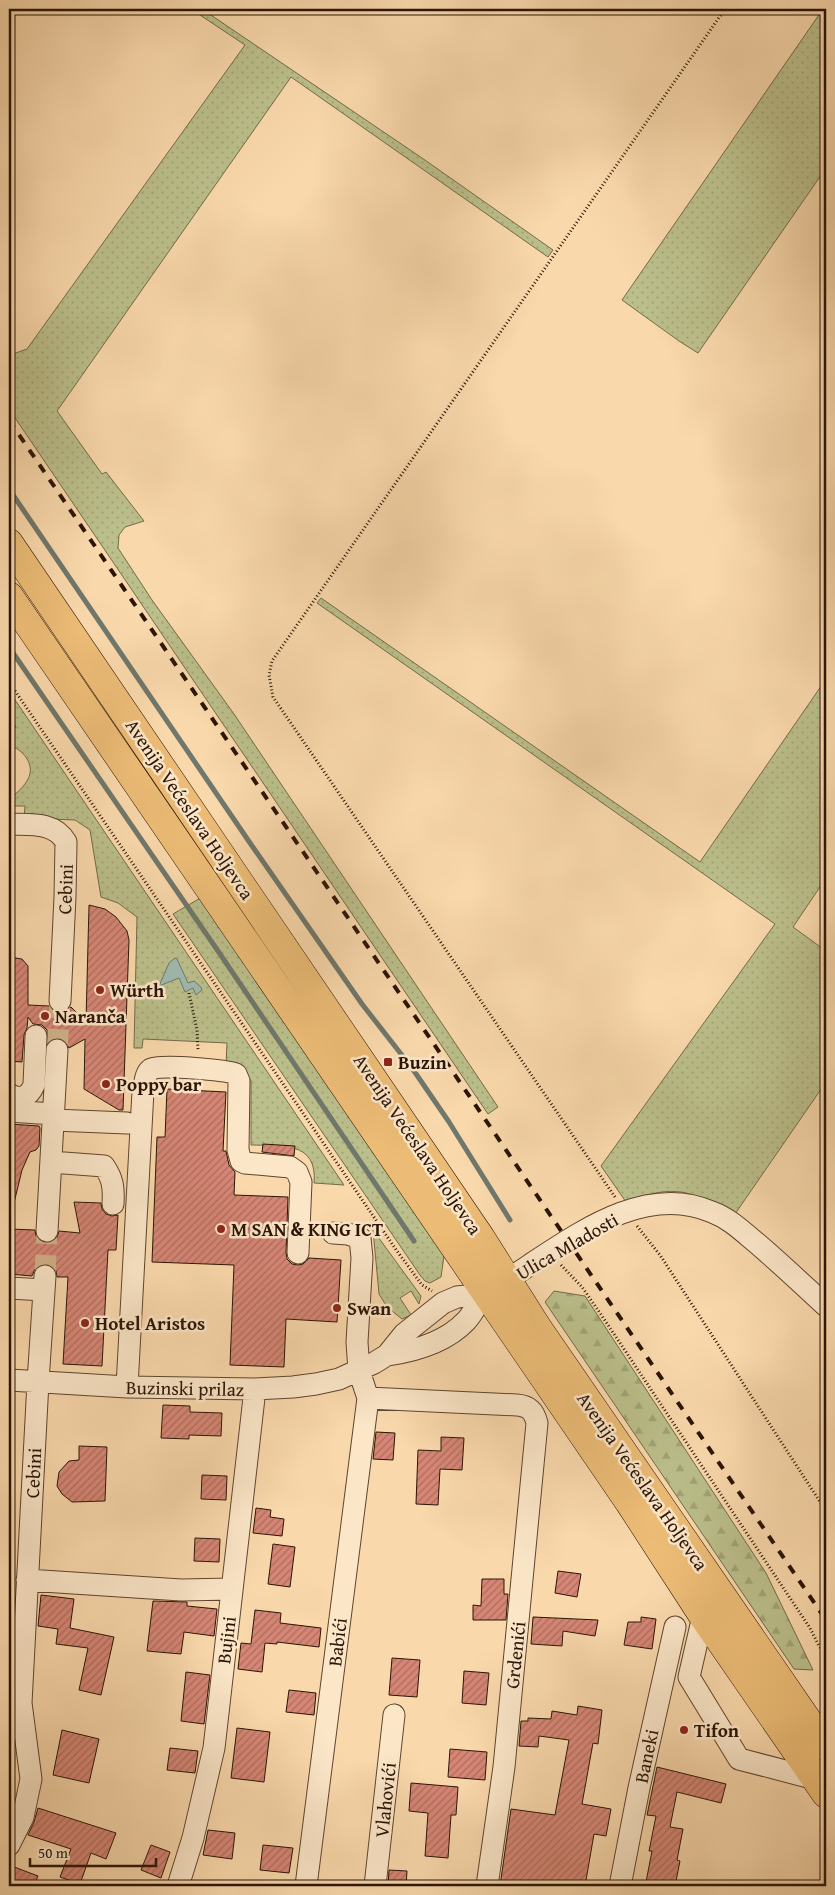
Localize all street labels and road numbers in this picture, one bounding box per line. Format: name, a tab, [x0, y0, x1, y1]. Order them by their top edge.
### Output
street label: Avenija Većeslava Holjevca	[119, 713, 261, 905]
street label: Cebini	[50, 863, 80, 915]
street label: Avenija Većeslava Holjevca	[347, 1048, 489, 1240]
street label: Ulica Mladosti	[511, 1205, 623, 1287]
street label: Buzinski prilaz	[126, 1373, 244, 1403]
street label: Avenija Većeslava Holjevca	[571, 1386, 715, 1576]
street label: Cebini	[18, 1447, 48, 1499]
street label: Bujini	[209, 1615, 243, 1665]
street label: Babići	[320, 1616, 354, 1668]
street label: Grdenići	[498, 1620, 532, 1690]
street label: Baneki	[627, 1727, 665, 1785]
street label: Vlahovići	[367, 1761, 403, 1839]

